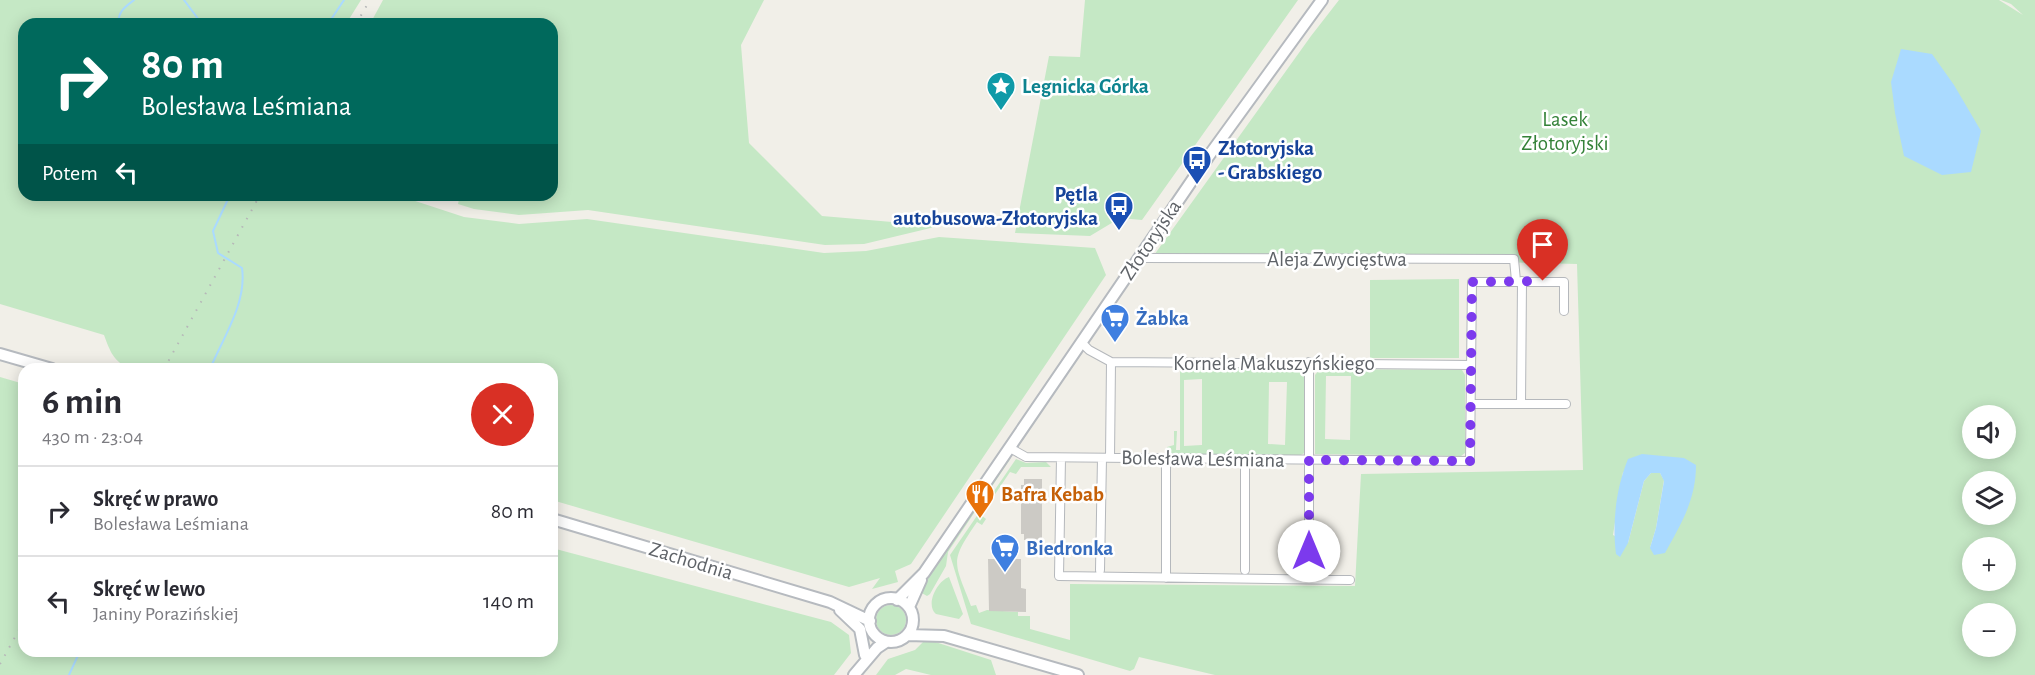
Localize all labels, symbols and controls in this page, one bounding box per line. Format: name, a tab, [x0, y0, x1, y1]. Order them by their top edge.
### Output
icon: right	[42, 42, 120, 120]
text: 80 m	[141, 44, 224, 86]
place icon: Legnicka Górka	[985, 70, 1017, 112]
place label: Legnicka Górka	[1022, 76, 1149, 97]
text: Bolesława Leśmiana	[141, 93, 351, 120]
park label: Lasek Złotoryjski	[1521, 109, 1609, 154]
place label: Złotoryjska - Grabskiego	[1218, 138, 1322, 183]
bus stop icon: Złotoryjska - Grabskiego	[1181, 144, 1213, 186]
icon: left	[110, 156, 143, 189]
text: Potem	[42, 162, 98, 184]
place label: Pętla autobusowa-Złotoryjska	[893, 184, 1098, 229]
bus stop icon: Pętla autobusowa-Złotoryjska	[1103, 190, 1135, 232]
street label: Złotoryjska	[1117, 196, 1185, 284]
pin	[1517, 219, 1568, 281]
icon: arrive	[1526, 228, 1559, 261]
street label: Aleja Zwycięstwa	[1267, 249, 1407, 270]
supermarket icon: Żabka	[1099, 302, 1131, 344]
place label: Żabka	[1136, 307, 1189, 329]
street label: Kornela Makuszyńskiego	[1173, 353, 1375, 374]
button: close	[471, 383, 534, 446]
text: 6 min	[42, 384, 122, 420]
map controls	[1962, 405, 2016, 657]
button: sound	[1962, 405, 2016, 459]
text: 430 m · 23:04	[42, 427, 143, 447]
street label: Bolesława Leśmiana	[1121, 447, 1285, 471]
button: layers	[1962, 471, 2016, 525]
restaurant icon: Bafra Kebab	[964, 478, 996, 520]
place label: Bafra Kebab	[1001, 484, 1104, 505]
text: Skręć w prawo	[93, 488, 218, 510]
icon: right	[42, 495, 75, 528]
text: 80 m	[491, 500, 534, 522]
text: Bolesława Leśmiana	[93, 514, 249, 534]
position arrow	[1277, 519, 1341, 583]
supermarket icon: Biedronka	[989, 532, 1021, 574]
button: +	[1962, 537, 2016, 591]
street label: Zachodnia	[647, 538, 736, 584]
place label: Biedronka	[1026, 538, 1113, 559]
text: Skręć w lewo	[93, 578, 205, 600]
icon: left	[42, 585, 75, 618]
text: 140 m	[483, 590, 534, 612]
button: −	[1962, 603, 2016, 657]
text: Janiny Porazińskiej	[93, 604, 239, 624]

